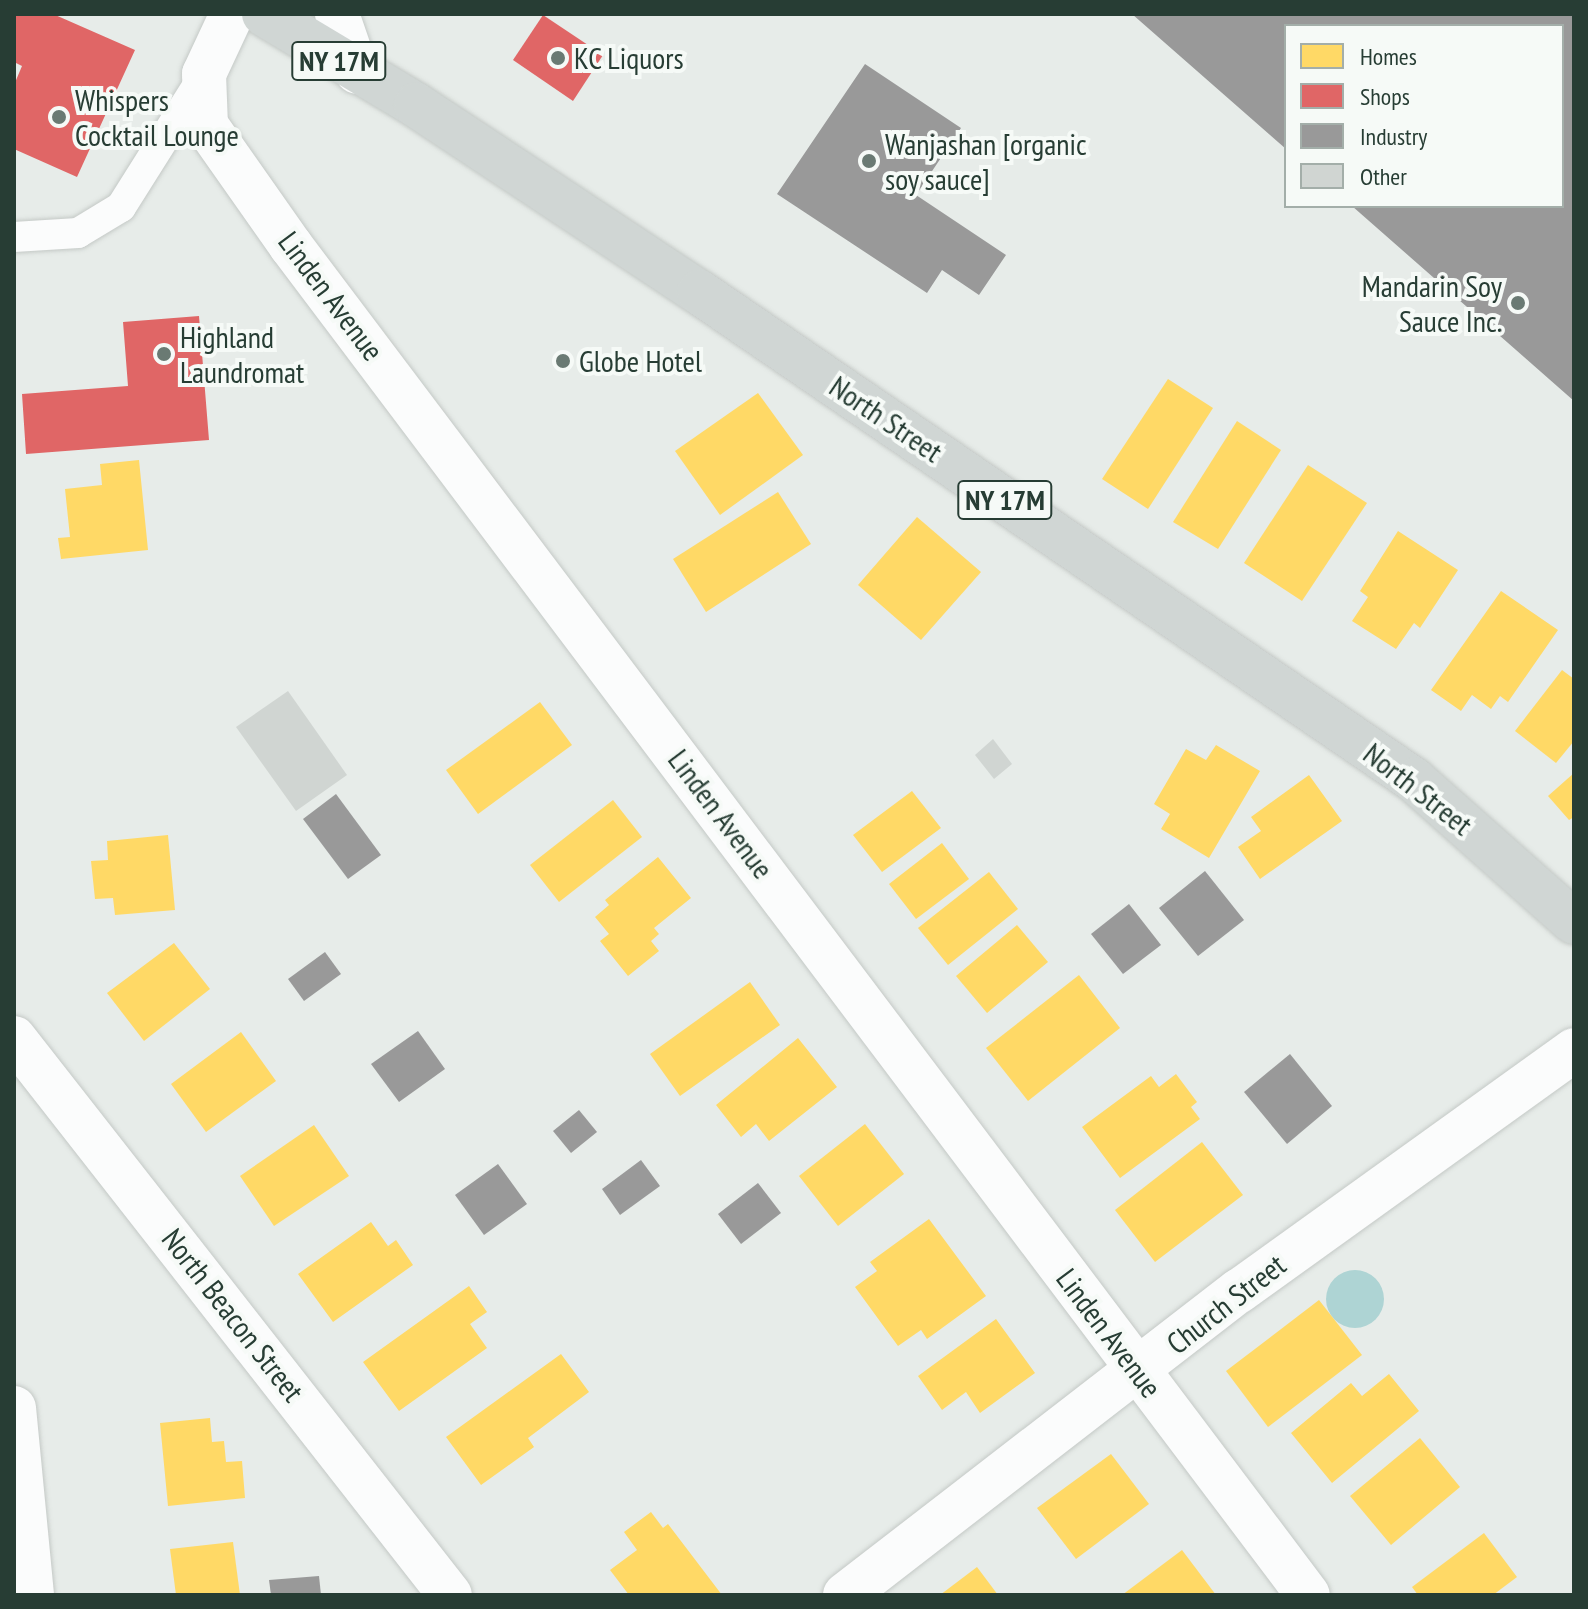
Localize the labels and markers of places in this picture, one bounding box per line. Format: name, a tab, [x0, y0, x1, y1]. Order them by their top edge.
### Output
place label: KC Liquors	[574, 40, 685, 76]
marker: KC Liquors	[549, 49, 567, 67]
place label: Whispers Cocktail Lounge	[75, 82, 239, 152]
marker: Whispers Cocktail Lounge	[50, 108, 68, 126]
place label: Wanjashan [organic soy sauce]	[885, 126, 1087, 196]
marker: Wanjashan [organic soy sauce]	[860, 152, 878, 170]
place label: Mandarin Soy Sauce Inc.	[1362, 268, 1502, 338]
marker: Mandarin Soy Sauce Inc.	[1509, 294, 1527, 312]
place label: Highland Laundromat	[180, 319, 304, 390]
place label: Globe Hotel	[579, 343, 702, 379]
marker: Highland Laundromat	[155, 345, 173, 363]
marker: Globe Hotel	[554, 352, 572, 370]

